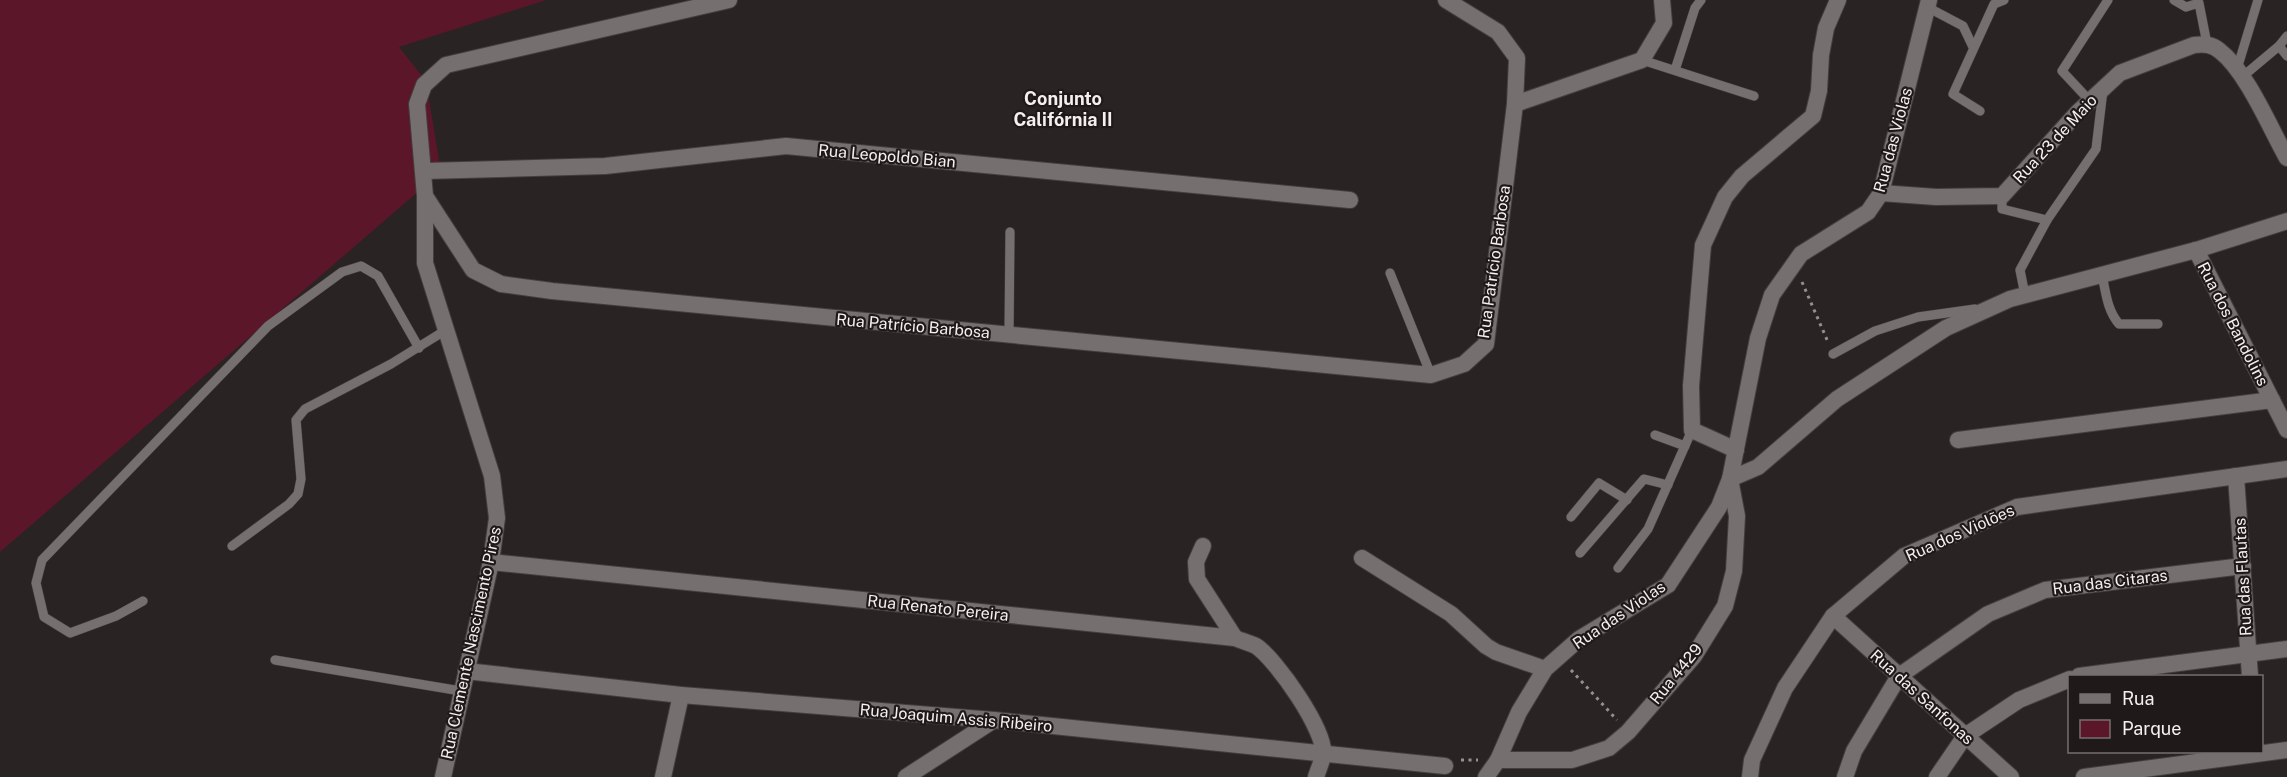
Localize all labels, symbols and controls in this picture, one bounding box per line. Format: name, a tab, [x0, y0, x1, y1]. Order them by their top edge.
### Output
street label: Rua das Violas	[1870, 85, 1916, 195]
district label: Conjunto Califórnia II	[1013, 88, 1113, 130]
street label: Rua 23 de Maio	[2009, 91, 2101, 187]
street label: Rua Leopoldo Bian	[817, 141, 957, 171]
street label: Rua Patrício Barbosa	[1474, 184, 1514, 340]
street label: Rua dos Bandolins	[2194, 259, 2272, 389]
street label: Rua Patrício Barbosa	[835, 310, 991, 342]
street label: Rua dos Violões	[1903, 501, 2017, 565]
street label: Rua das Flautas	[2230, 517, 2256, 637]
street label: Rua Clemente Nascimento Pires	[437, 525, 505, 761]
street label: Rua das Citaras	[2051, 566, 2169, 598]
street label: Rua das Violas	[1569, 577, 1669, 653]
street label: Rua Renato Pereira	[866, 591, 1010, 625]
street label: Rua 4429	[1646, 640, 1706, 708]
street label: Rua das Sanfonas	[1866, 646, 1978, 748]
legend	[2068, 675, 2263, 753]
text: Rua	[2122, 688, 2154, 709]
street label: Rua Joaquim Assis Ribeiro	[859, 700, 1053, 736]
text: Parque	[2122, 718, 2182, 739]

